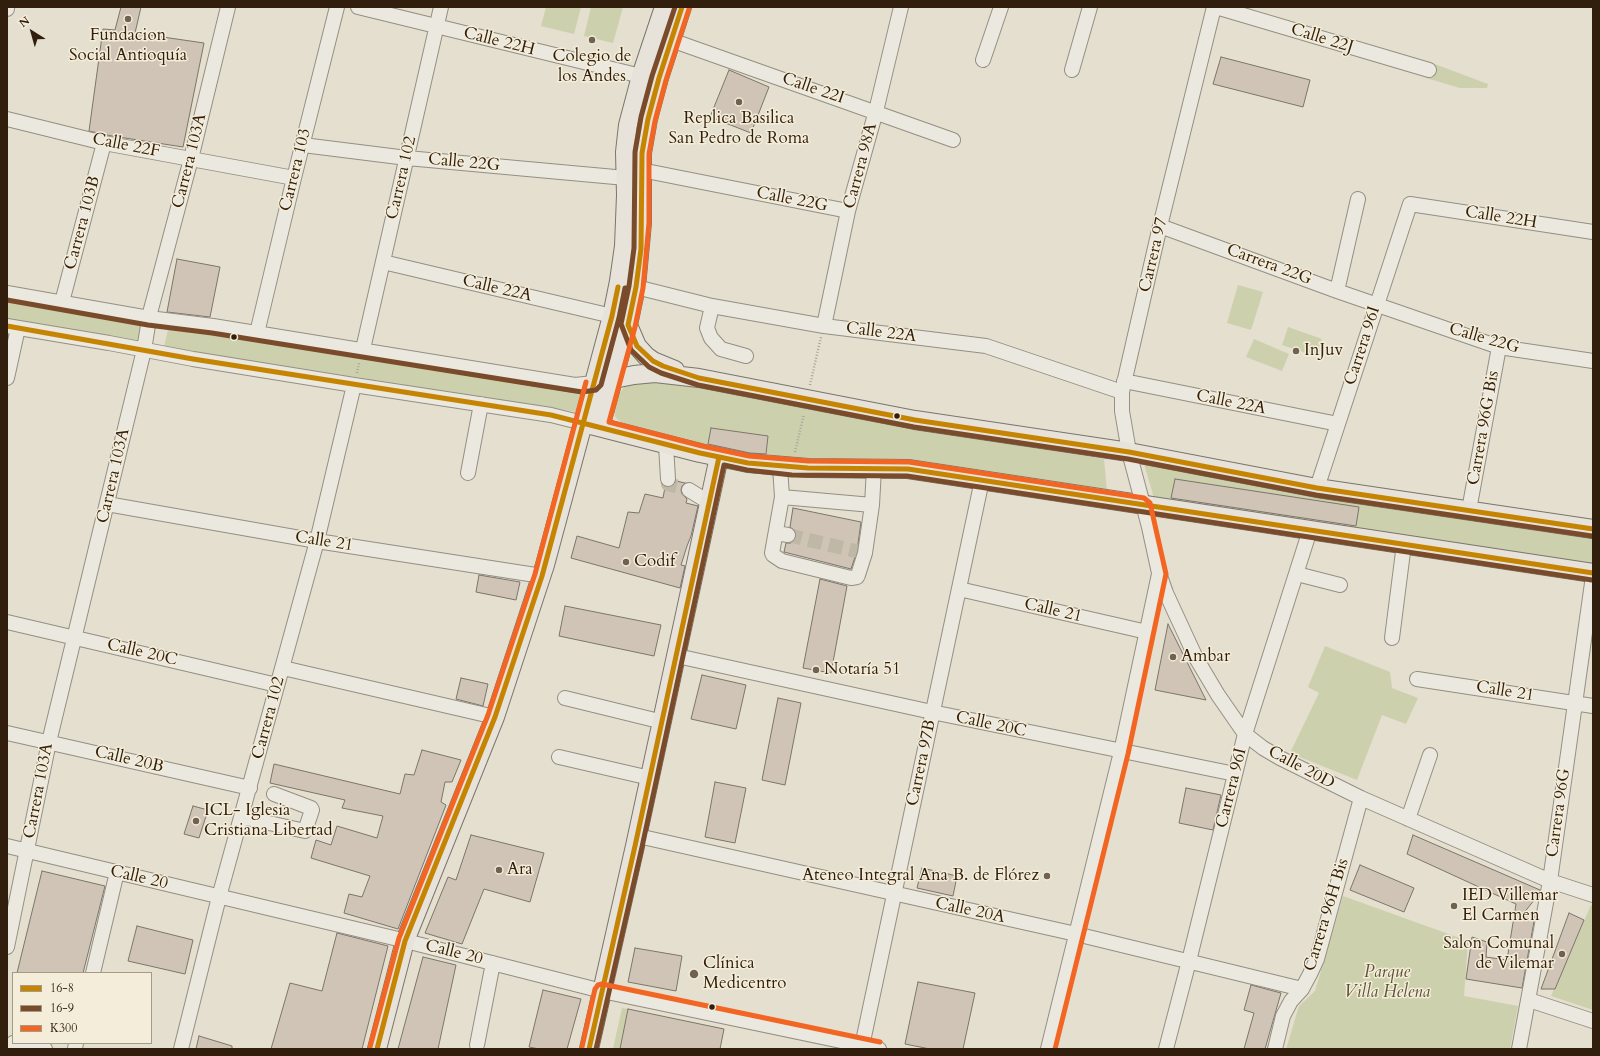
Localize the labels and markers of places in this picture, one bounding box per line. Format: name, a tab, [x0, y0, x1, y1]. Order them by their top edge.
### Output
marker: Fundacion Social Antioquía	[123, 14, 133, 24]
place label: Fundacion Social Antioquía	[69, 26, 187, 66]
marker: Colegio de los Andes	[587, 35, 597, 45]
place label: Colegio de los Andes	[552, 47, 632, 87]
marker: Replica Basilica San Pedro de Roma	[734, 97, 744, 107]
place label: Replica Basilica San Pedro de Roma	[669, 109, 809, 149]
unlabelled marker	[229, 332, 239, 342]
place label: InJuv	[1304, 341, 1343, 361]
marker: InJuv	[1291, 346, 1301, 356]
unlabelled marker	[892, 411, 902, 421]
place label: Codif	[634, 552, 675, 572]
marker: Codif	[621, 557, 631, 567]
place label: Ambar	[1181, 647, 1230, 667]
marker: Ambar	[1168, 652, 1178, 662]
place label: Notaría 51	[824, 660, 901, 680]
marker: Notaría 51	[811, 665, 821, 675]
place label: ICL- Iglesia Cristiana Libertad	[204, 801, 333, 841]
marker: ICL- Iglesia Cristiana Libertad	[191, 816, 201, 826]
place label: Ara	[507, 860, 533, 880]
marker: Ara	[494, 865, 504, 875]
place label: Ateneo Integral Ana B. de Flórez	[802, 866, 1039, 886]
marker: Ateneo Integral Ana B. de Flórez	[1042, 871, 1052, 881]
place label: IED Villemar El Carmen	[1462, 886, 1558, 926]
marker: IED Villemar El Carmen	[1449, 901, 1459, 911]
place label: Salon Comunal de Vilemar	[1443, 934, 1554, 974]
marker: Salon Comunal de Vilemar	[1557, 949, 1567, 959]
place label: Clínica Medicentro	[703, 954, 786, 994]
marker: Clínica Medicentro	[688, 968, 700, 980]
unlabelled marker	[707, 1002, 717, 1012]

